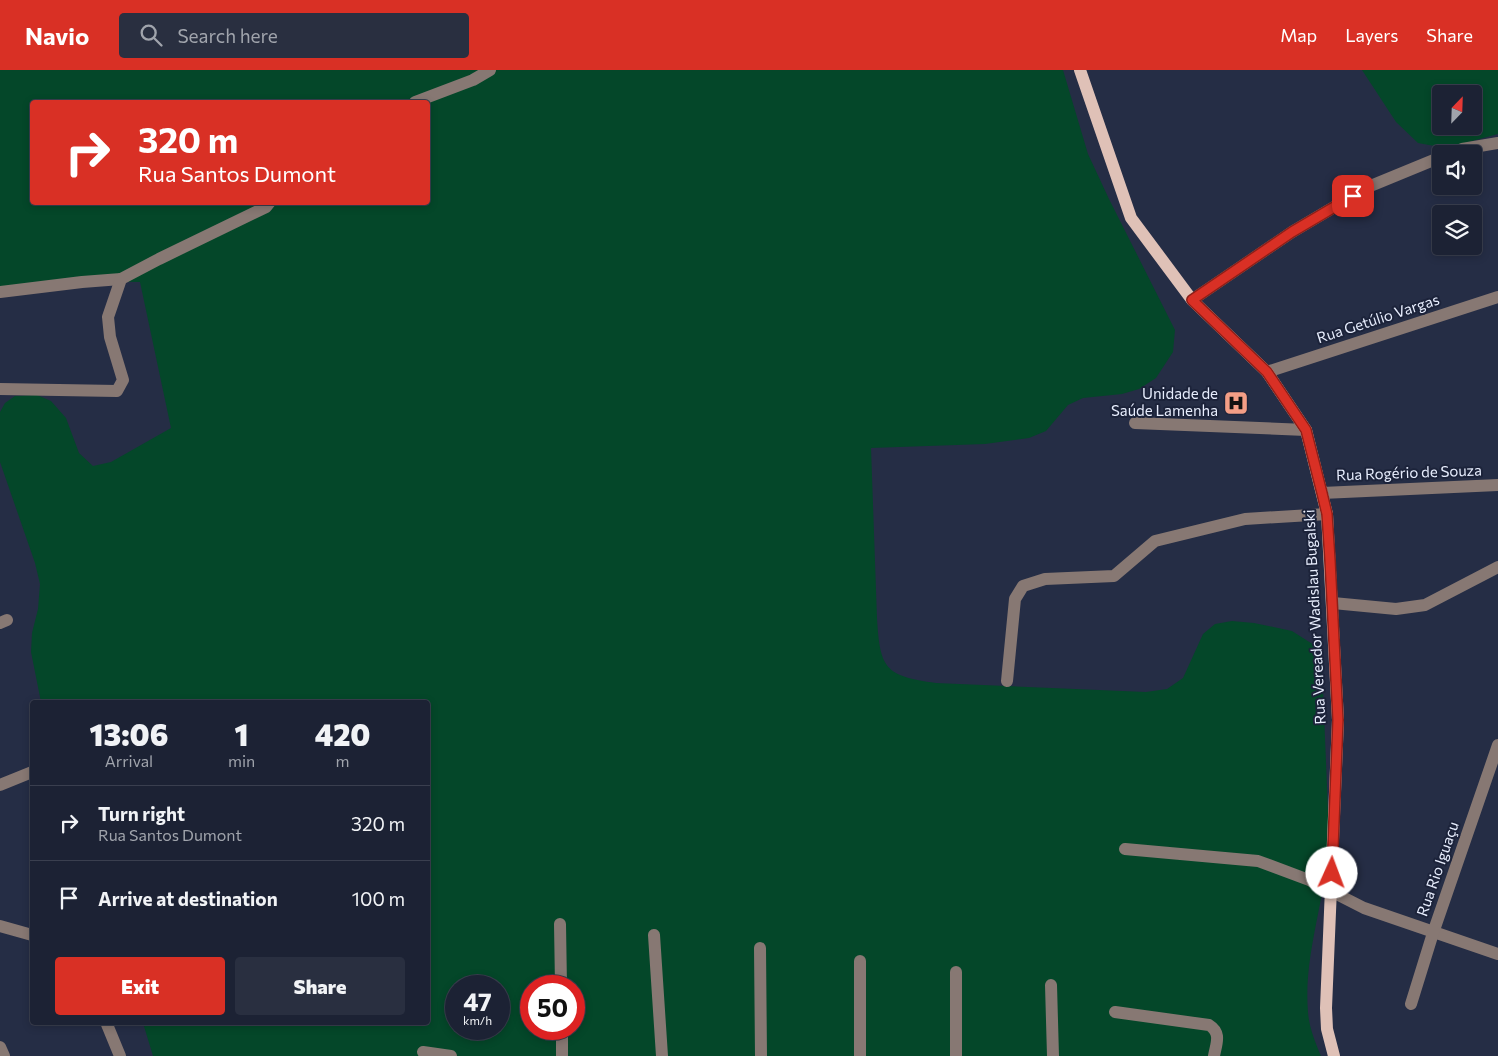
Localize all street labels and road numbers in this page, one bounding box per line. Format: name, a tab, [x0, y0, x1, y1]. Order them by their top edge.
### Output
street label: Rua Getúlio Vargas	[1314, 290, 1441, 346]
street label: Rua Rogério de Souza	[1336, 460, 1482, 484]
street label: Rua Vereador Wadislau Bugalski	[1299, 509, 1329, 725]
street label: Rua Rio Iguaçu	[1412, 819, 1462, 918]

